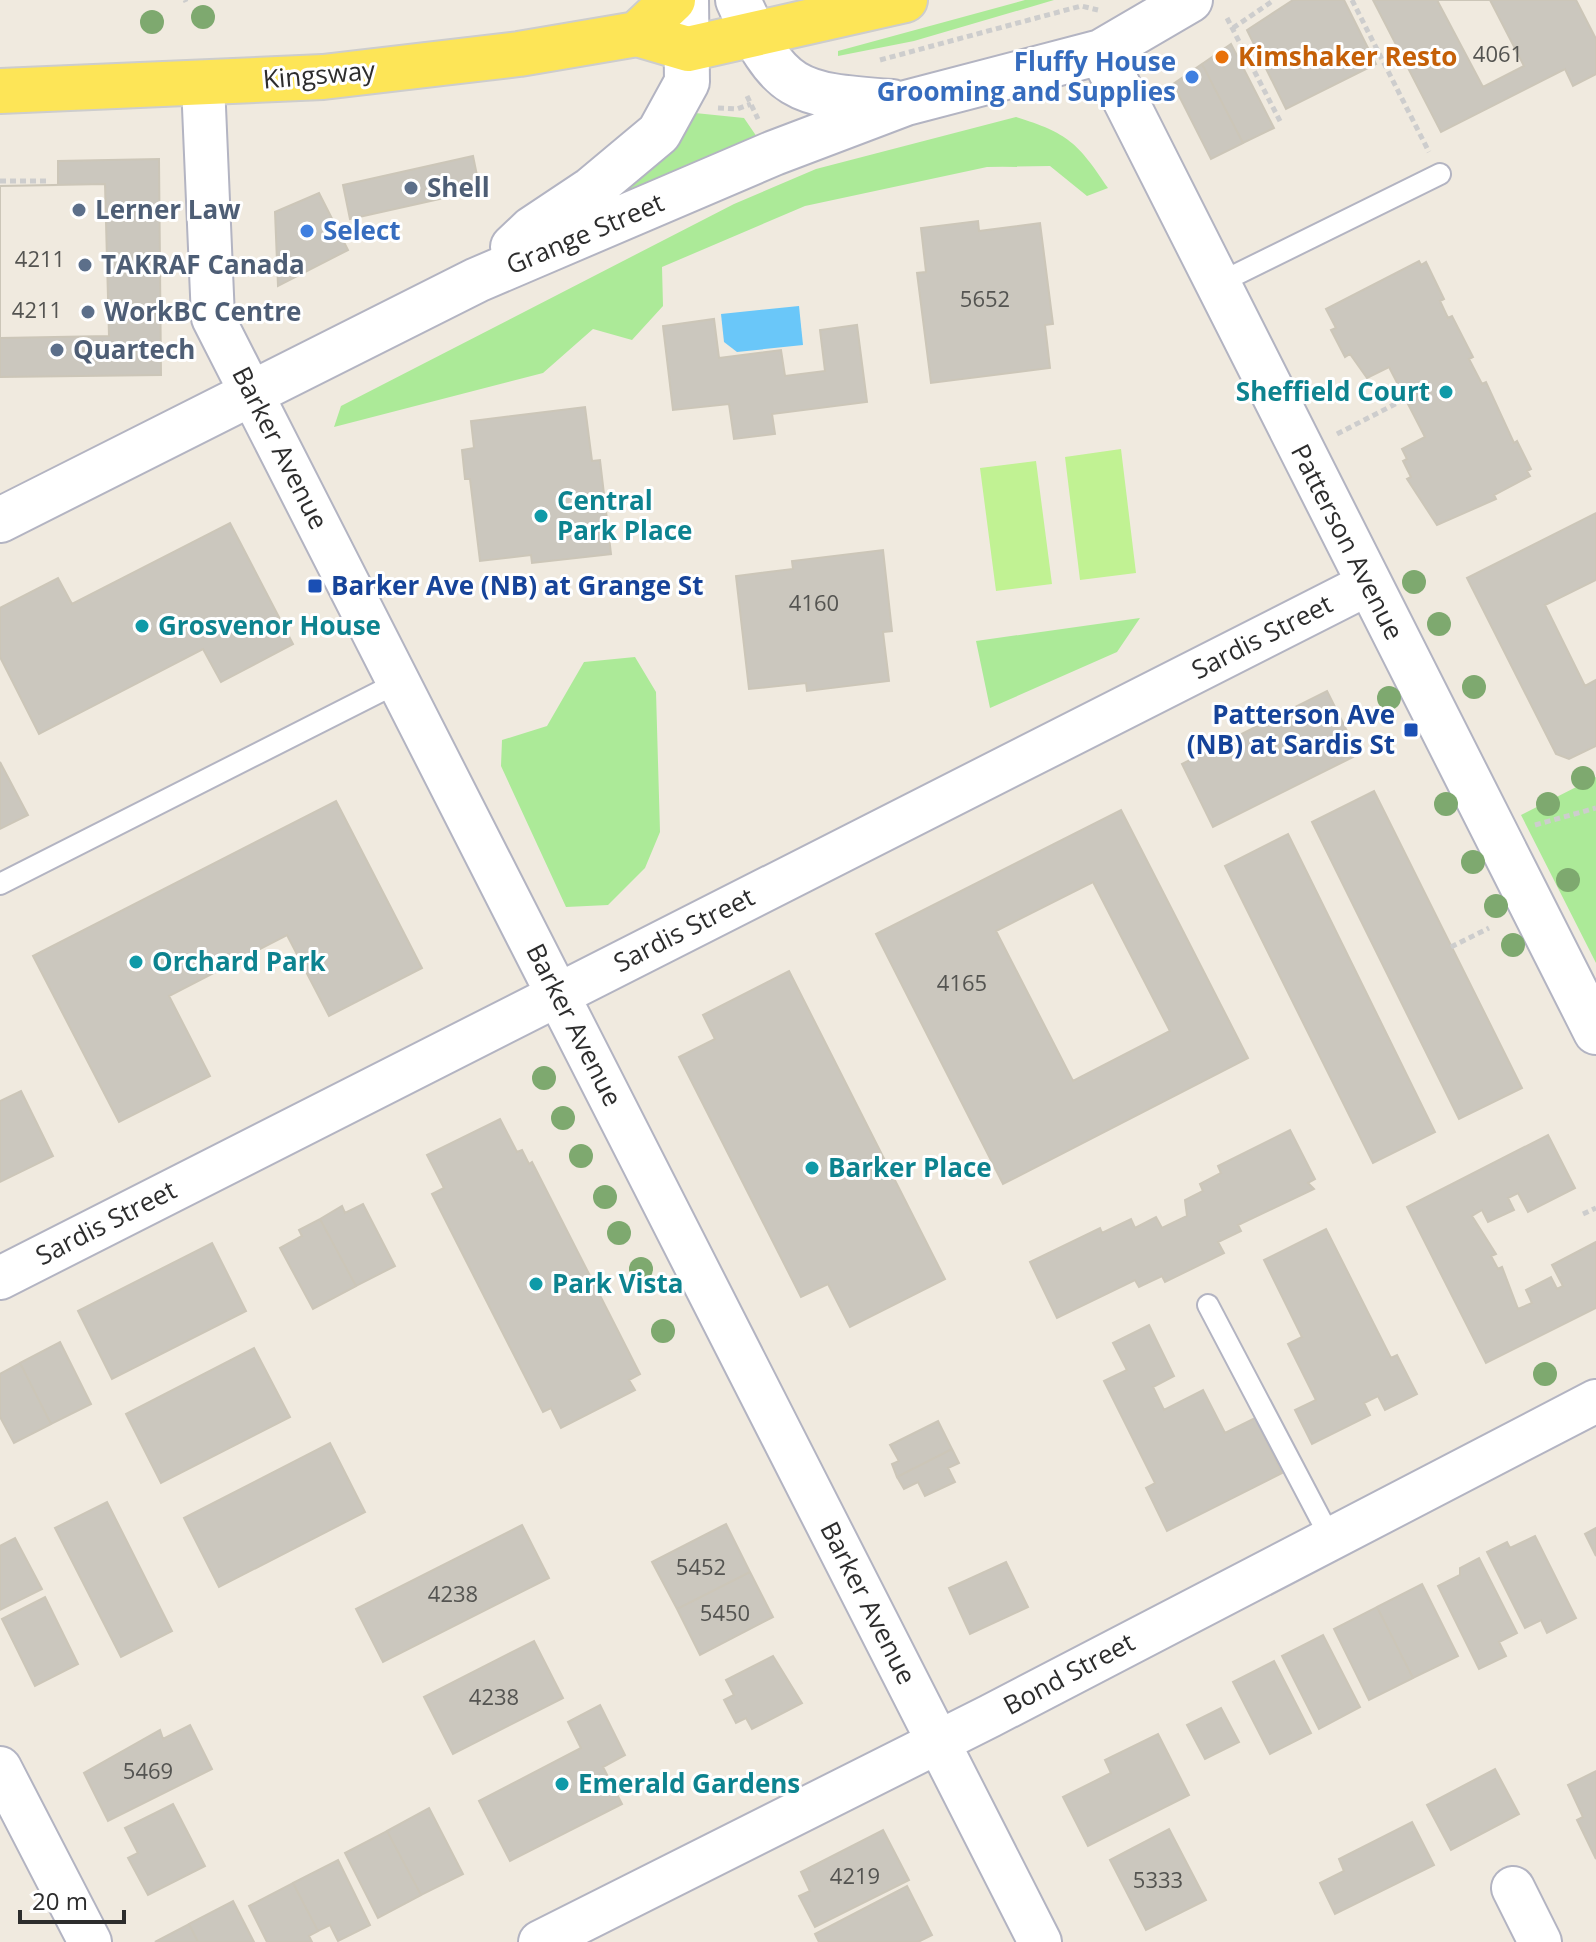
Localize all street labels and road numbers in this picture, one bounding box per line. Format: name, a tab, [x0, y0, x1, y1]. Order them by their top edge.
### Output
street label: Kingsway	[261, 51, 378, 97]
street label: Grange Street	[500, 184, 669, 282]
street label: Barker Avenue	[224, 360, 337, 535]
street label: Patterson Avenue	[1283, 438, 1413, 646]
street label: Sardis Street	[1185, 585, 1338, 687]
street label: Sardis Street	[607, 878, 760, 980]
street label: Barker Avenue	[518, 937, 631, 1112]
street label: Sardis Street	[29, 1171, 182, 1273]
street label: Barker Avenue	[812, 1515, 925, 1690]
street label: Bond Street	[997, 1623, 1140, 1723]

